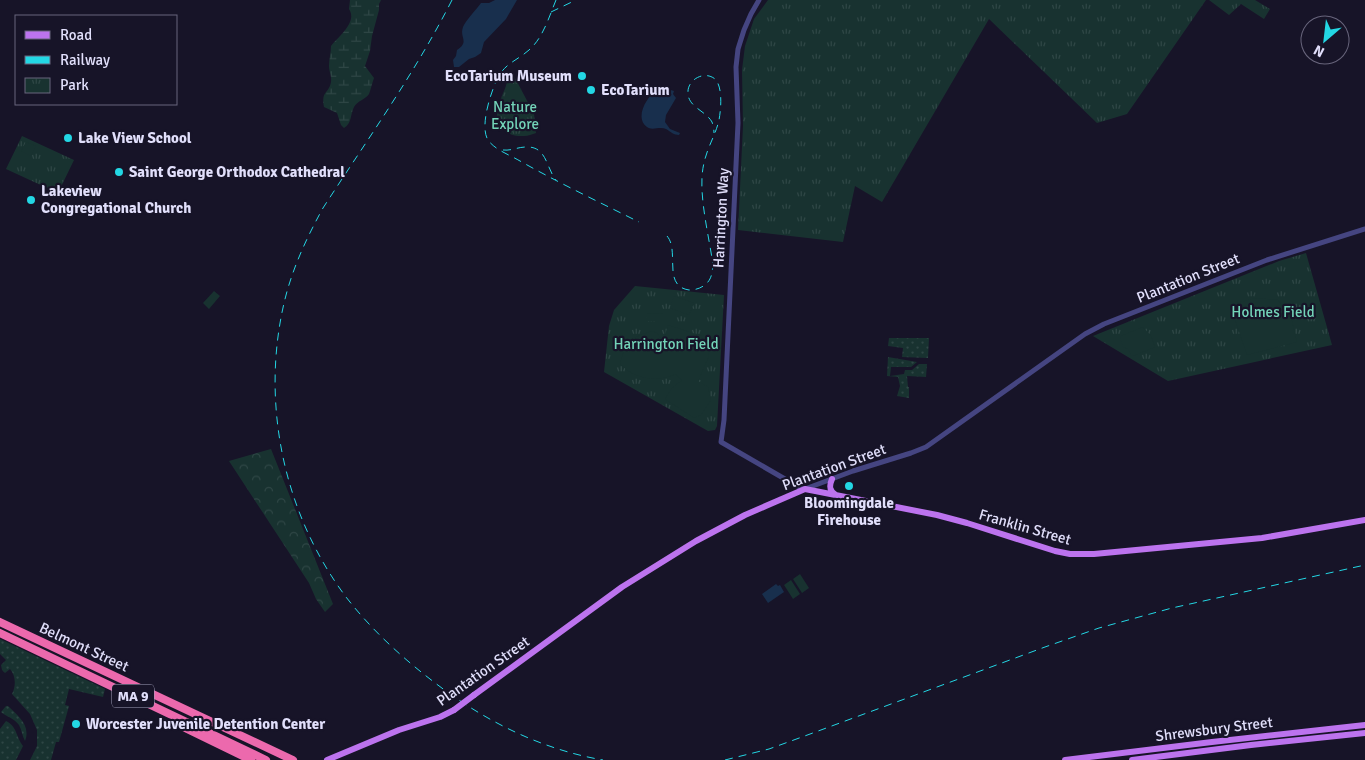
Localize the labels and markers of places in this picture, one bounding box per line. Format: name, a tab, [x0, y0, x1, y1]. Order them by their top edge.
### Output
place label: EcoTarium Museum	[445, 67, 572, 85]
marker: EcoTarium Museum	[576, 70, 588, 82]
place label: EcoTarium	[601, 81, 670, 99]
marker: EcoTarium	[585, 84, 597, 96]
place label: Lake View School	[78, 129, 192, 147]
marker: Lake View School	[62, 132, 74, 144]
place label: Saint George Orthodox Cathedral	[129, 163, 345, 181]
marker: Saint George Orthodox Cathedral	[113, 166, 125, 178]
place label: Lakeview Congregational Church	[41, 182, 191, 217]
marker: Lakeview Congregational Church	[25, 194, 37, 206]
marker: Bloomingdale Firehouse	[843, 480, 855, 492]
place label: Bloomingdale Firehouse	[804, 494, 894, 529]
place label: Worcester Juvenile Detention Center	[86, 715, 325, 733]
marker: Worcester Juvenile Detention Center	[70, 718, 82, 730]

